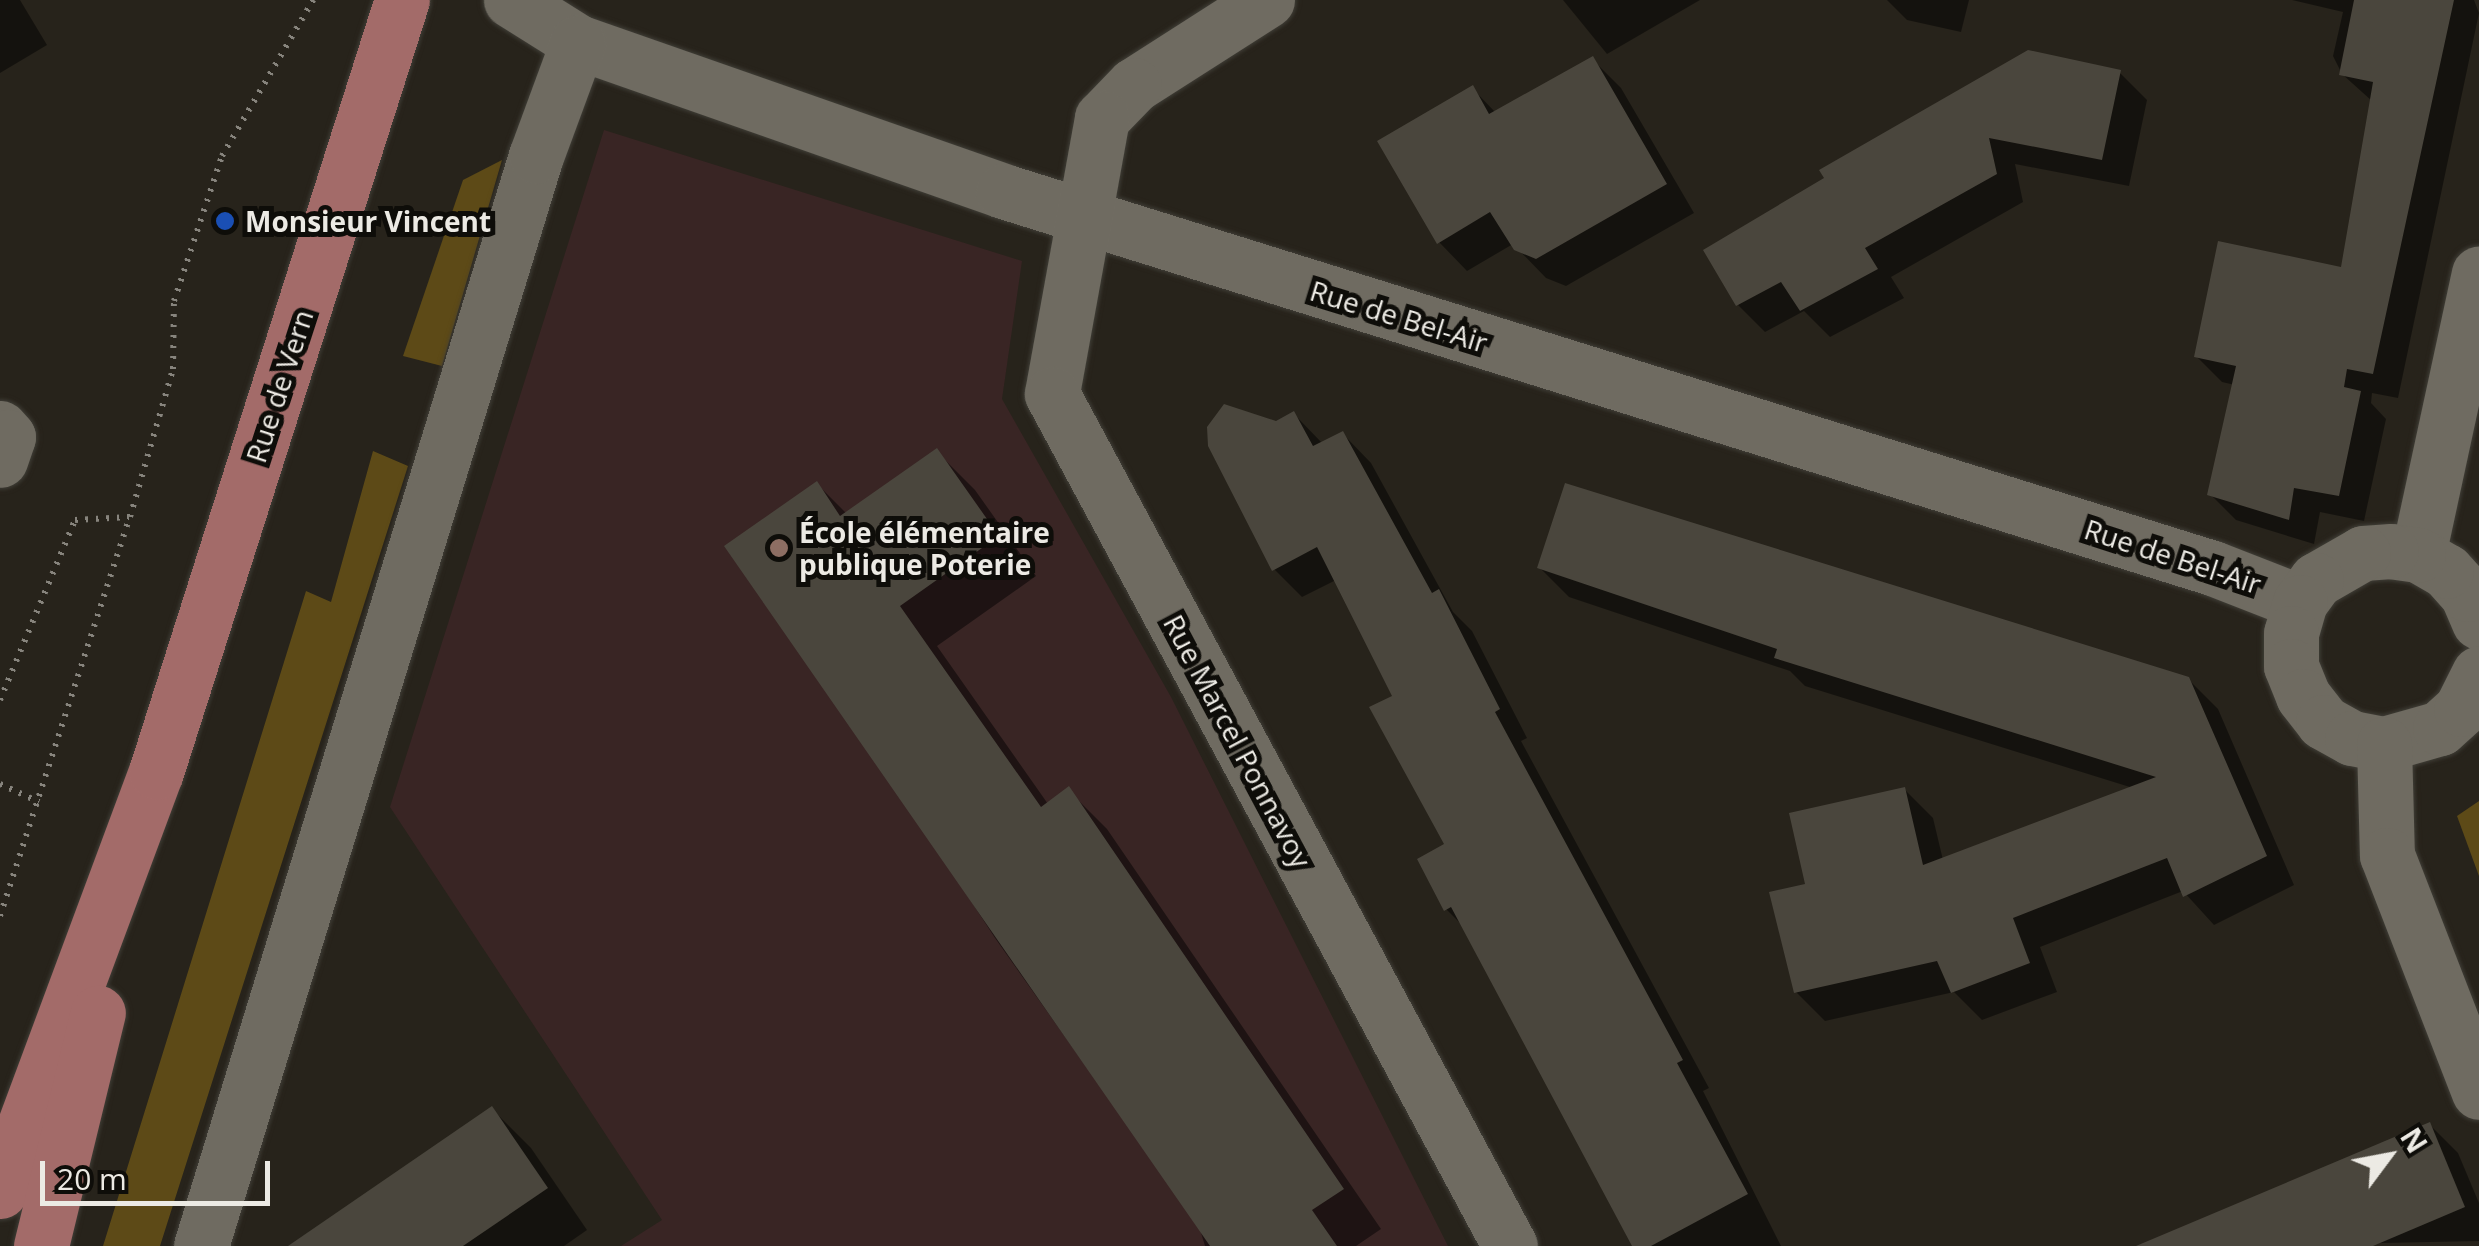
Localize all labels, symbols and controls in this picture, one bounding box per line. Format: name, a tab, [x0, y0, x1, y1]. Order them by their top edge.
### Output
place label: Monsieur Vincent	[245, 204, 491, 238]
marker: Monsieur Vincent	[214, 210, 236, 232]
street label: Rue de Bel-Air	[1306, 273, 1492, 359]
street label: Rue de Vern	[239, 305, 319, 467]
street label: Rue de Bel-Air	[2080, 512, 2266, 600]
place label: École élémentaire publique Poterie	[799, 515, 1050, 581]
marker: École élémentaire publique Poterie	[768, 537, 790, 559]
street label: Rue Marcel Ponnavoy	[1157, 609, 1319, 873]
north arrow	[2339, 1106, 2439, 1206]
text: N	[2392, 1120, 2437, 1160]
scale bar	[45, 1141, 275, 1203]
text: 20 m	[57, 1158, 127, 1199]

